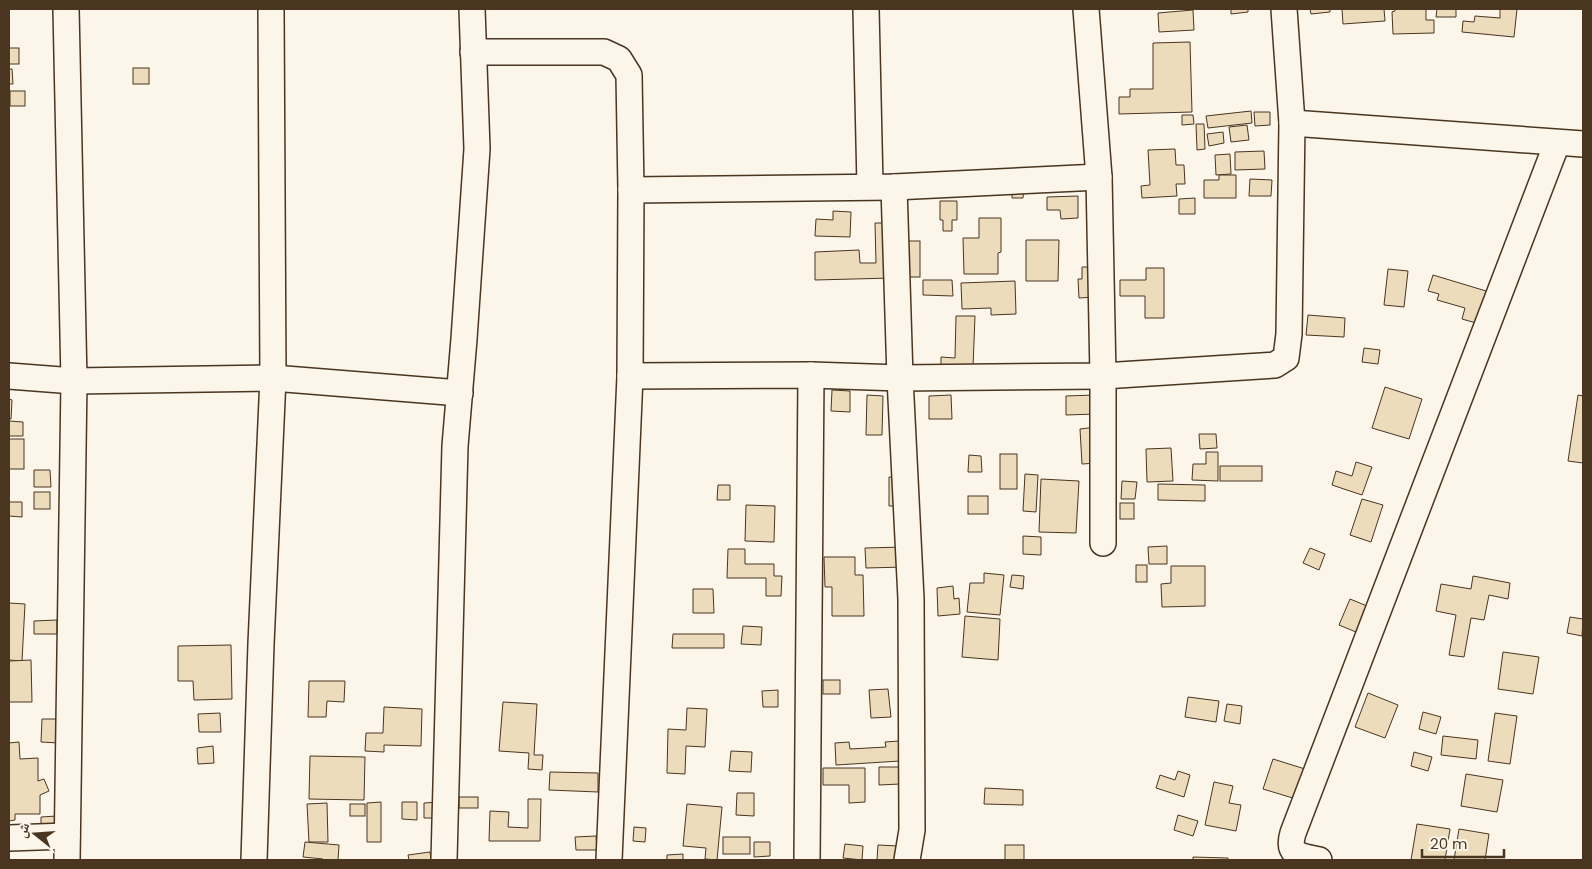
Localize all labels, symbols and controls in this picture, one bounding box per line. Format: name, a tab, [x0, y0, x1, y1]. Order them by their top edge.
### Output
north arrow	[10, 809, 60, 859]
text: ش	[11, 820, 34, 840]
scale bar	[1422, 826, 1504, 858]
text: 20 m	[1430, 833, 1468, 854]

